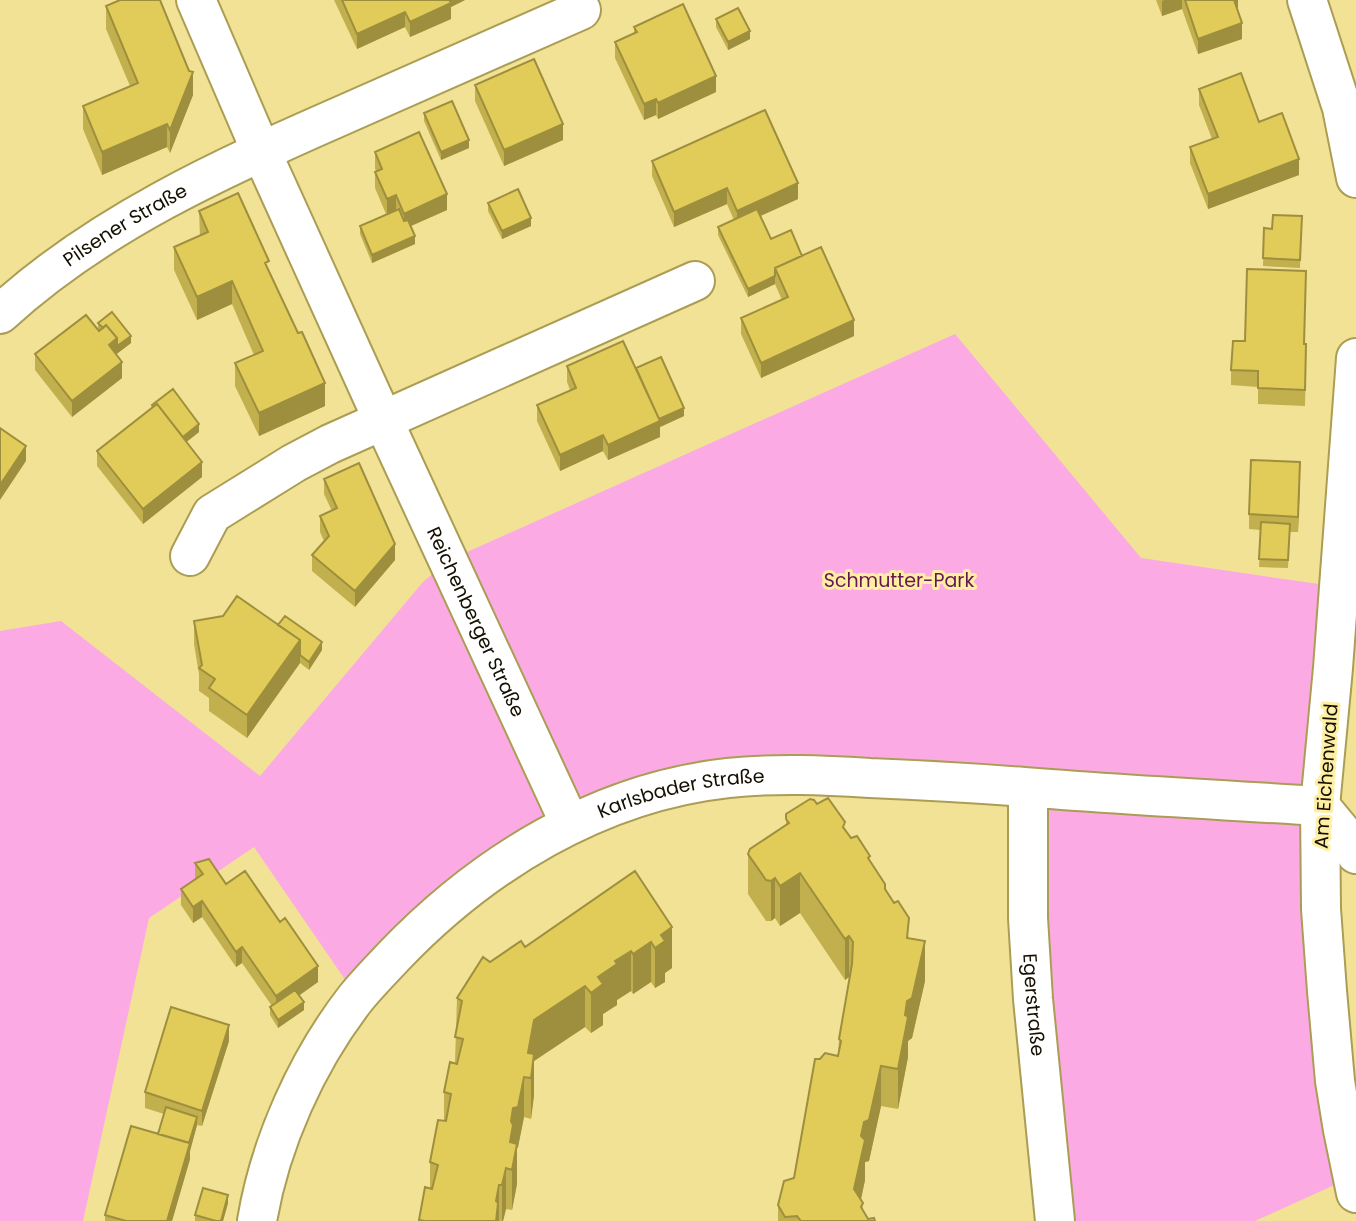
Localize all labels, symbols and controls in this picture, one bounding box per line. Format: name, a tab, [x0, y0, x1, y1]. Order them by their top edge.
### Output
street label: Pilsener Straße	[57, 177, 192, 273]
street label: Reichenberger Straße	[421, 522, 532, 721]
park label: Schmutter-Park	[824, 567, 974, 594]
street label: Am Eichenwald	[1307, 703, 1345, 849]
street label: Karlsbader Straße	[593, 762, 765, 825]
street label: Egerstraße	[1017, 953, 1052, 1057]

